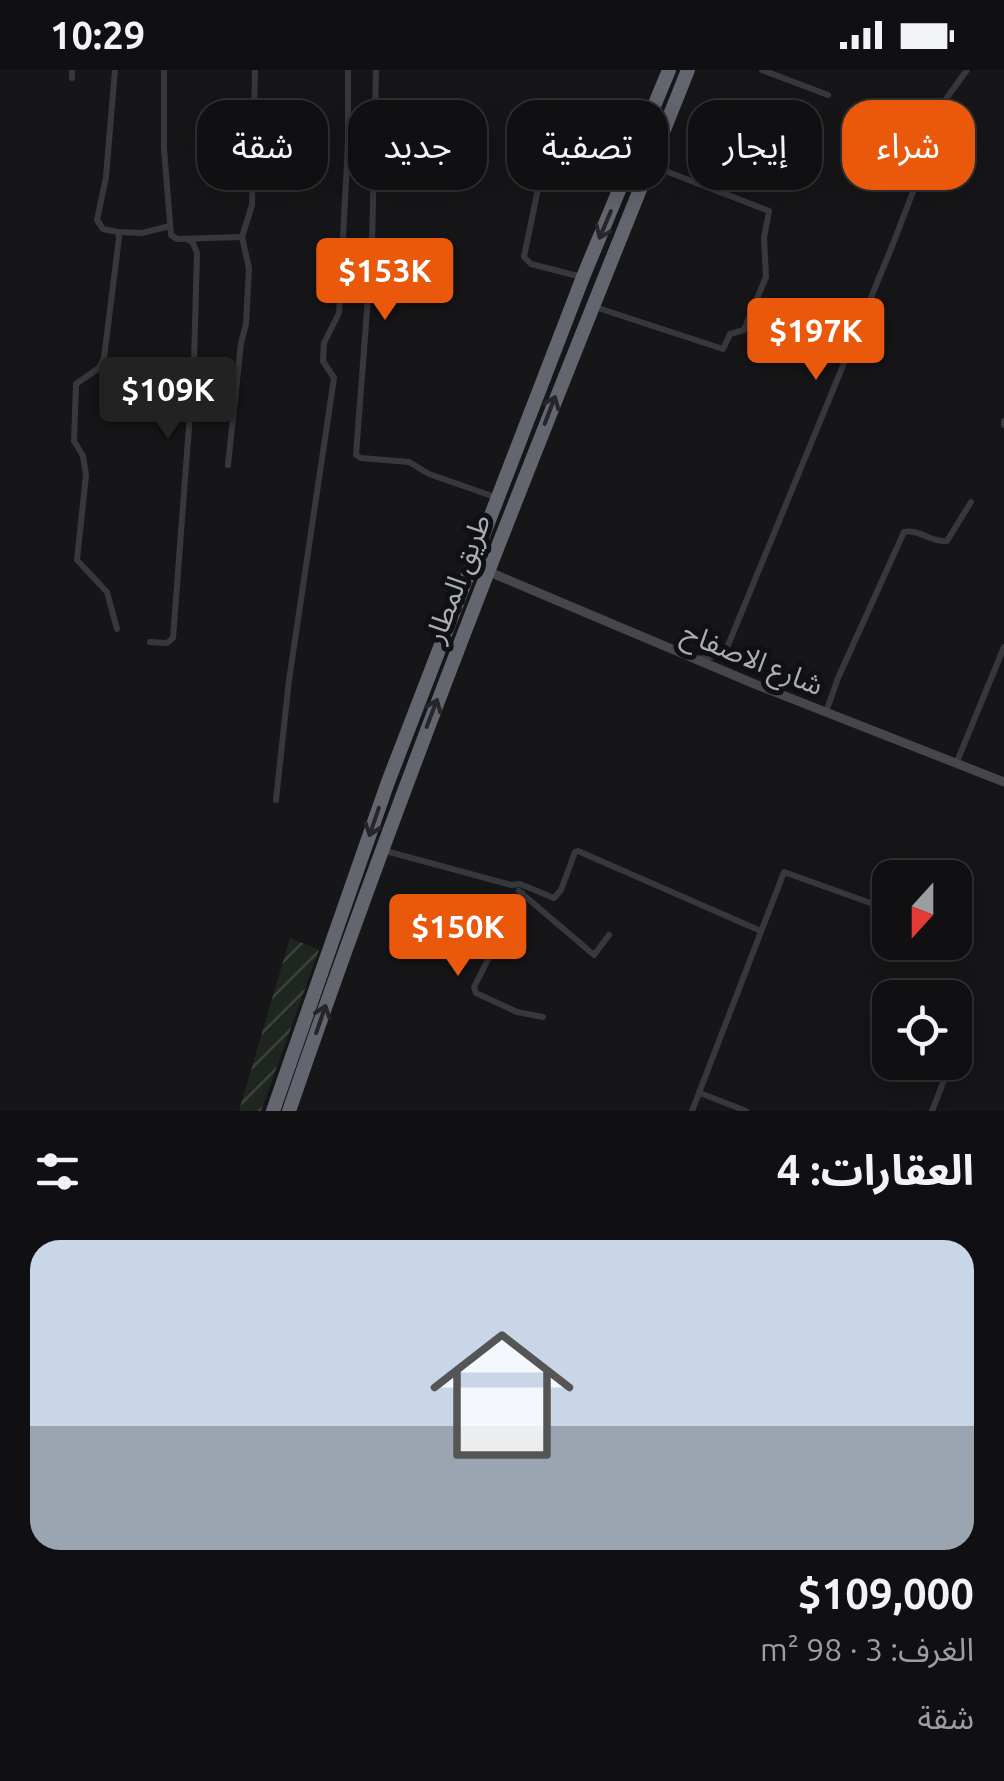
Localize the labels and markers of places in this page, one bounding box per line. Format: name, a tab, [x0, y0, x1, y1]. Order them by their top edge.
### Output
pin: $153K	[315, 238, 455, 323]
pin: $197K	[746, 298, 886, 383]
pin: $109K	[98, 357, 238, 442]
pin: $150K	[388, 894, 528, 979]

